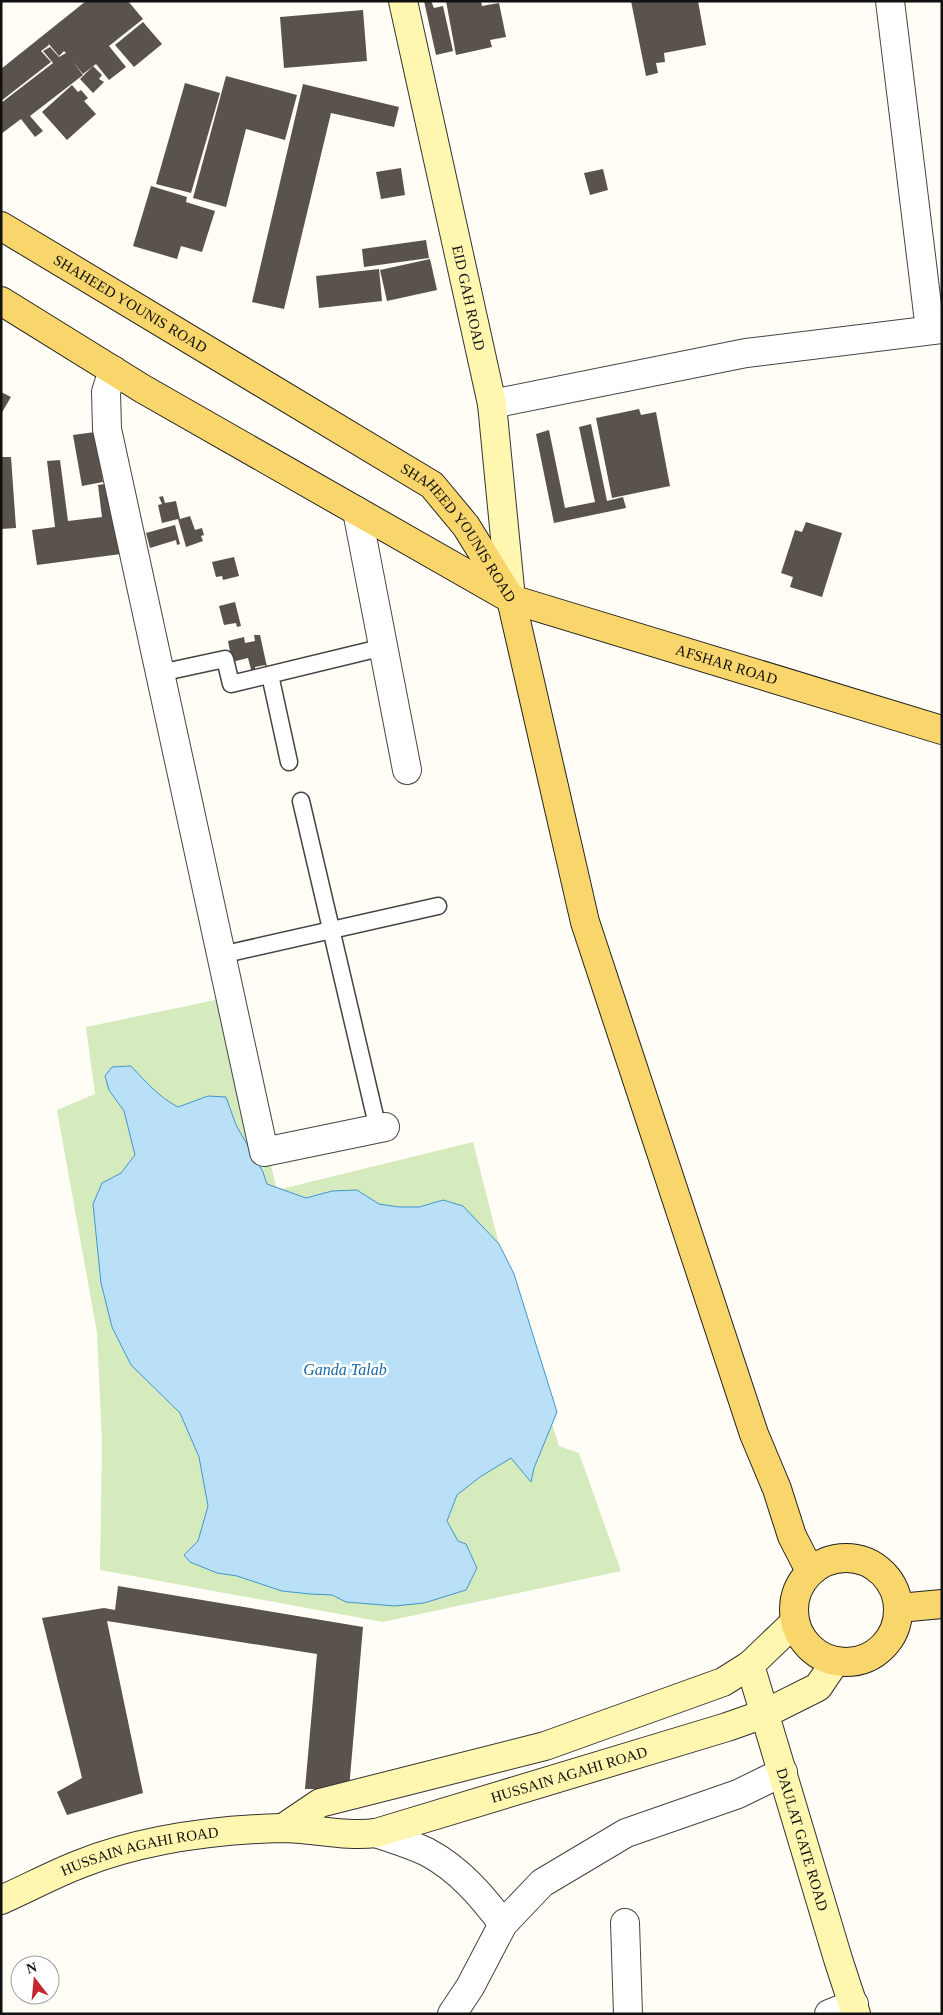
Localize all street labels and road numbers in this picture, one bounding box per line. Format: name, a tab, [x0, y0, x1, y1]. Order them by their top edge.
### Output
street label: EID GAH ROAD	[449, 244, 488, 352]
street label: SHAHEED YOUNIS ROAD	[51, 252, 210, 356]
street label: SHAHEED YOUNIS ROAD	[398, 460, 519, 605]
street label: AFSHAR ROAD	[674, 642, 779, 688]
street label: HUSSAIN AGAHI ROAD	[489, 1743, 649, 1806]
street label: DAULAT GATE ROAD	[773, 1766, 831, 1913]
street label: HUSSAIN AGAHI ROAD	[58, 1824, 220, 1879]

